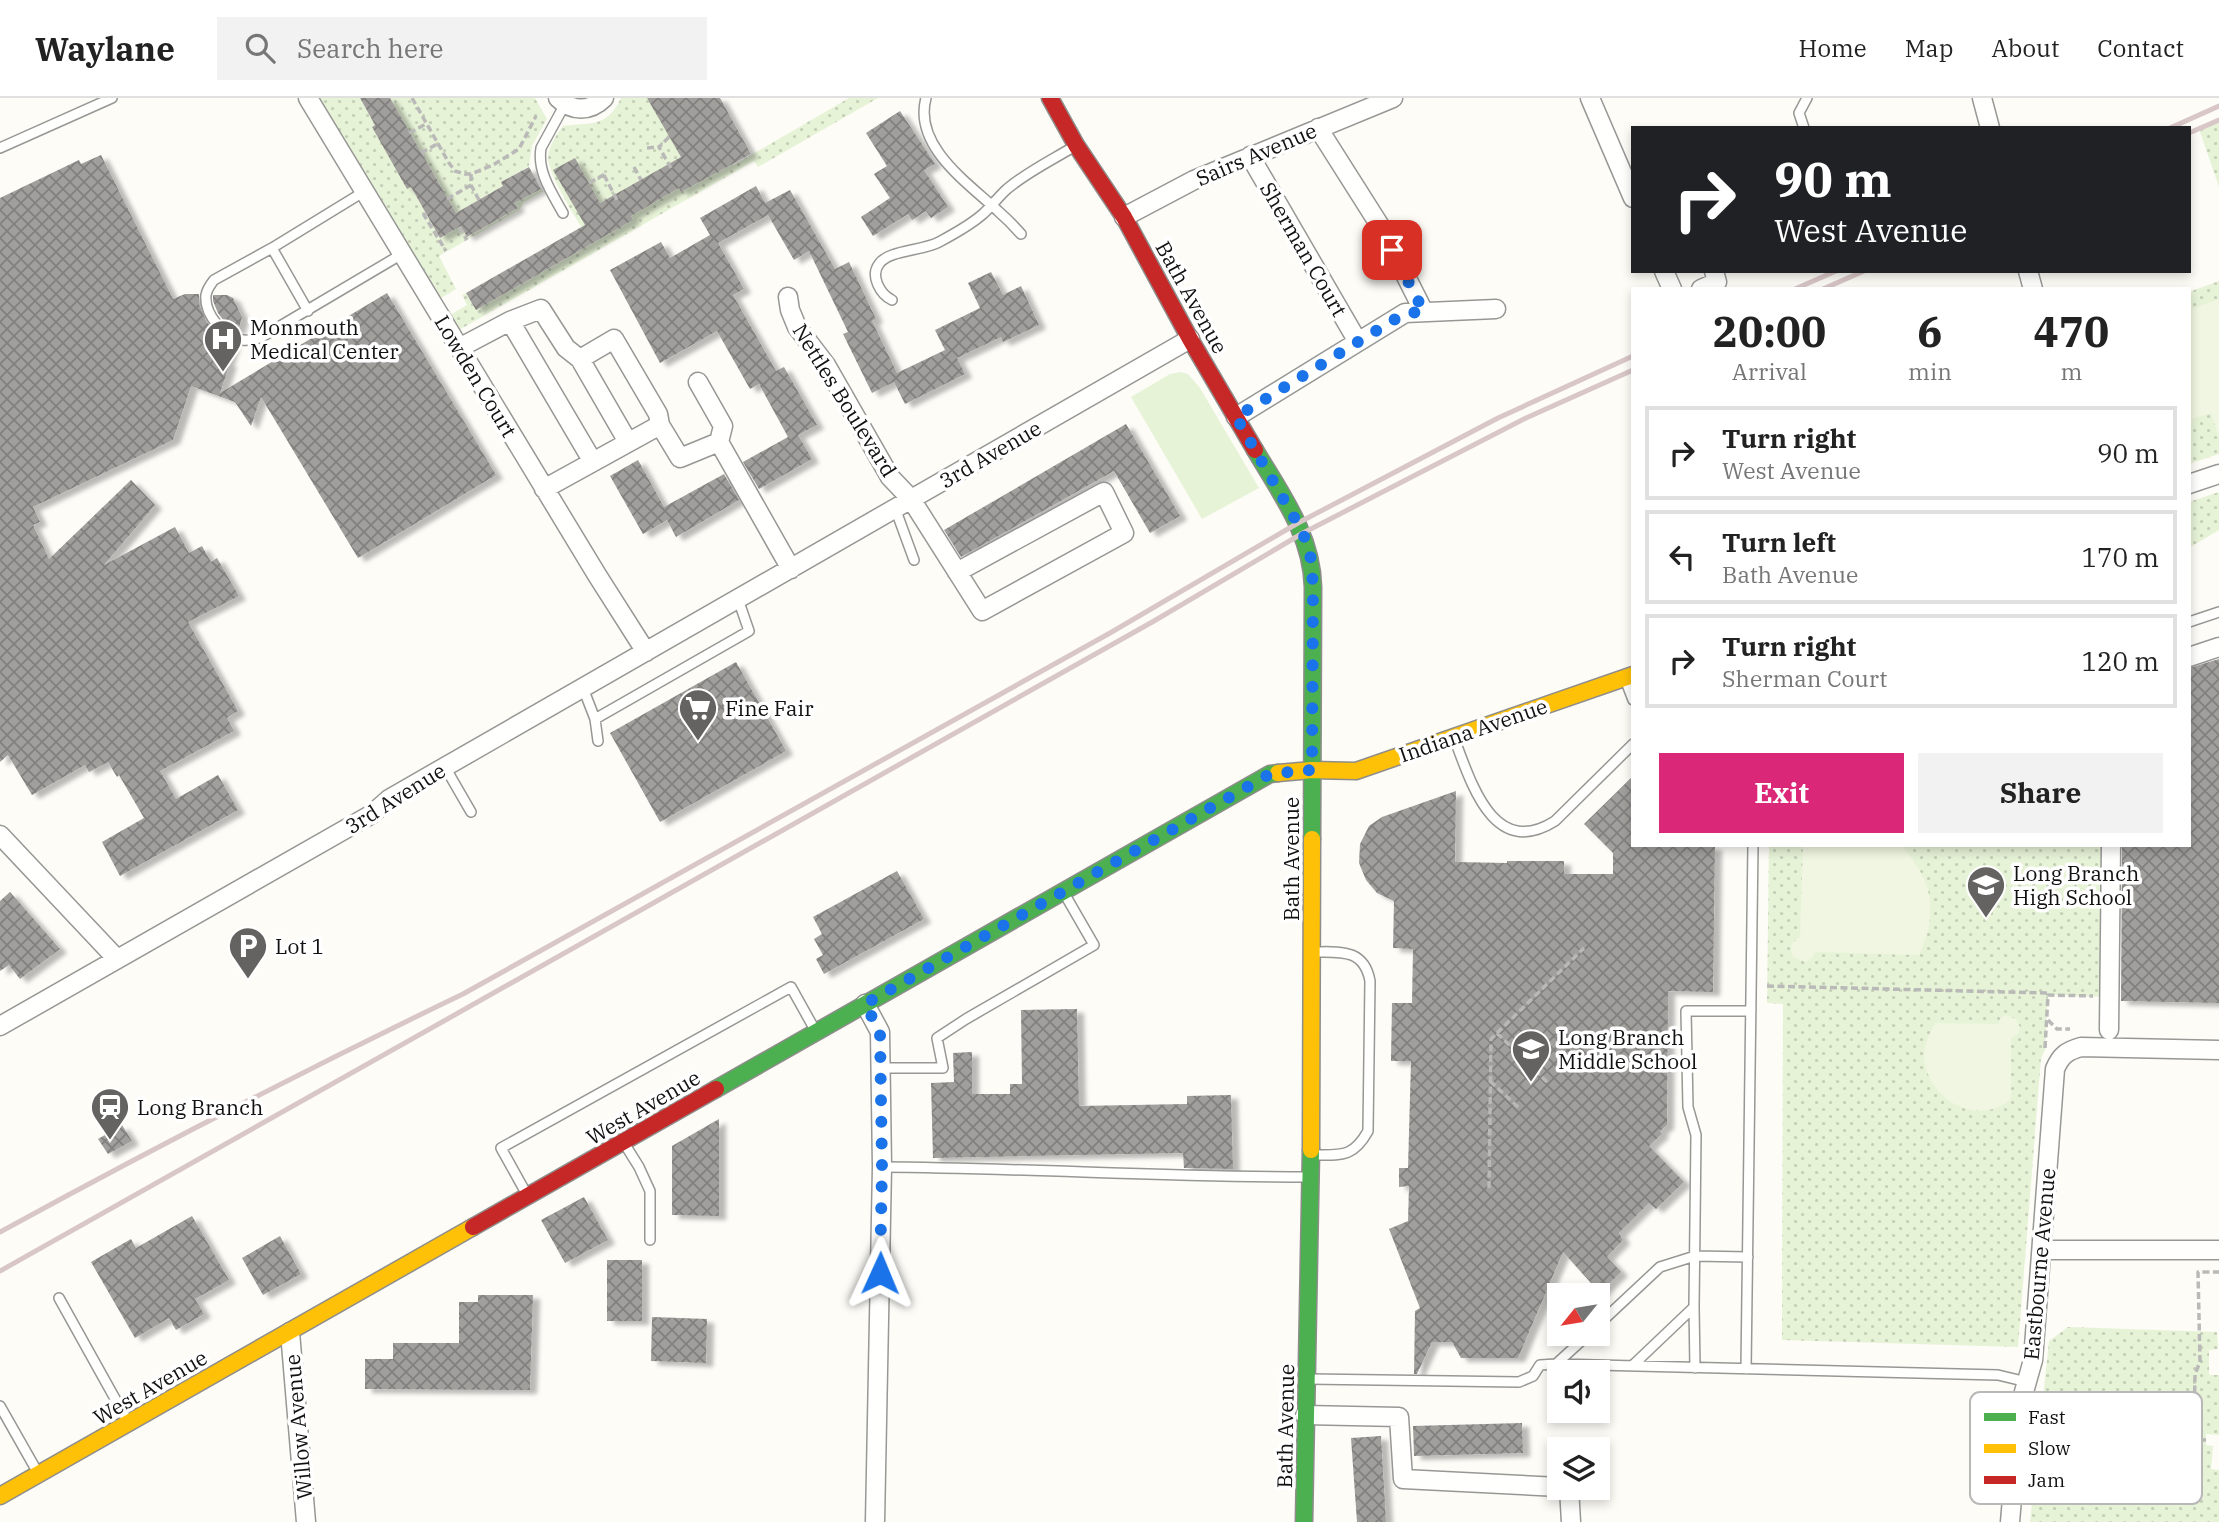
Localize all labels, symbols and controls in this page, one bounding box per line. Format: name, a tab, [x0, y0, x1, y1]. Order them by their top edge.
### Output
search box	[217, 17, 707, 80]
text: Waylane	[35, 27, 175, 70]
icon: search	[241, 29, 279, 67]
text: Search here	[297, 31, 443, 65]
text: Home	[1799, 32, 1867, 64]
text: Map	[1905, 32, 1953, 64]
text: About	[1991, 32, 2059, 64]
text: Contact	[2097, 32, 2184, 64]
street label: Sairs Avenue	[1191, 116, 1321, 192]
text: 90 m	[1774, 147, 1892, 210]
icon: right	[1659, 154, 1750, 245]
street label: Sherman Court	[1254, 177, 1354, 321]
text: West Avenue	[1774, 209, 1967, 251]
pin	[1362, 220, 1422, 280]
icon: arrive	[1373, 231, 1411, 269]
street label: Bath Avenue	[1150, 236, 1234, 358]
text: 20:00	[1713, 304, 1826, 359]
text: 6	[1917, 304, 1943, 359]
text: 470	[2034, 304, 2109, 359]
street label: Lowden Court	[428, 310, 524, 442]
place label: Monmouth Medical Center	[250, 313, 399, 365]
hospital icon: Monmouth Medical Center	[202, 318, 244, 373]
street label: Nettles Boulevard	[787, 318, 904, 482]
text: Arrival	[1732, 356, 1807, 386]
text: min	[1908, 356, 1952, 386]
text: m	[2060, 356, 2082, 386]
street label: 3rd Avenue	[934, 414, 1046, 494]
text: Turn right	[1722, 421, 1856, 455]
icon: right	[1663, 434, 1701, 472]
text: 90 m	[2097, 436, 2159, 470]
text: West Avenue	[1722, 455, 1861, 485]
text: Turn left	[1722, 525, 1836, 559]
icon: left	[1663, 538, 1701, 576]
text: 170 m	[2081, 540, 2159, 574]
text: Bath Avenue	[1722, 559, 1858, 589]
text: Turn right	[1722, 629, 1856, 663]
icon: right	[1663, 642, 1701, 680]
text: 120 m	[2081, 644, 2159, 678]
text: Sherman Court	[1722, 663, 1887, 693]
supermarket icon: Fine Fair	[677, 687, 719, 742]
street label: Indiana Avenue	[1395, 692, 1551, 768]
place label: Fine Fair	[725, 694, 814, 722]
button: Exit	[1659, 753, 1904, 833]
button: Share	[1918, 753, 2163, 833]
street label: 3rd Avenue	[340, 756, 450, 840]
street label: Bath Avenue	[1277, 797, 1305, 921]
place label: Long Branch High School	[2013, 859, 2139, 911]
school or university icon: Long Branch High School	[1965, 864, 2007, 919]
parking icon: Lot 1	[227, 925, 269, 980]
place label: Lot 1	[275, 932, 324, 960]
place label: Long Branch Middle School	[1558, 1023, 1697, 1075]
school or university icon: Long Branch Middle School	[1510, 1028, 1552, 1083]
street label: West Avenue	[581, 1063, 705, 1151]
station icon: Long Branch	[89, 1086, 131, 1141]
place label: Long Branch	[137, 1093, 263, 1121]
street label: Eastbourne Avenue	[2017, 1167, 2061, 1361]
position arrow	[843, 1236, 917, 1310]
north arrow	[1547, 1283, 1610, 1346]
map controls	[1547, 1283, 1610, 1500]
street label: West Avenue	[88, 1343, 212, 1431]
street label: Willow Avenue	[278, 1353, 318, 1501]
button: sound	[1547, 1360, 1610, 1423]
street label: Bath Avenue	[1270, 1363, 1300, 1489]
legend	[1970, 1392, 2202, 1504]
text: Fast	[2028, 1405, 2066, 1429]
text: Slow	[2028, 1436, 2070, 1460]
button: layers	[1547, 1437, 1610, 1500]
text: Jam	[2028, 1468, 2065, 1492]

